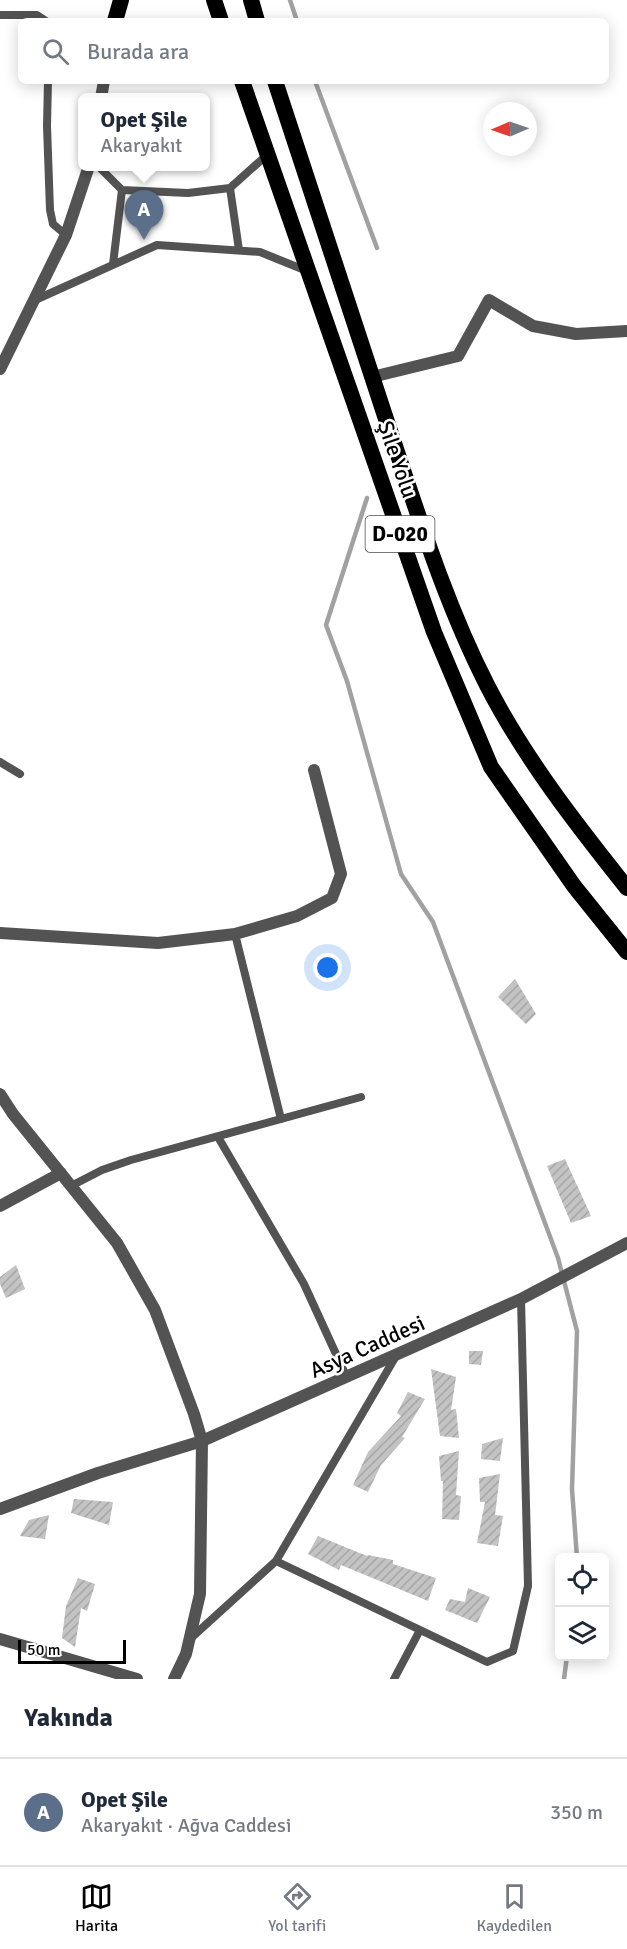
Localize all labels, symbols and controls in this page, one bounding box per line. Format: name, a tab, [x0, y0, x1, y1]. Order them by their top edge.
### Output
search box	[18, 18, 609, 84]
icon: search	[39, 35, 72, 68]
text: Burada ara	[87, 38, 189, 65]
popup	[78, 93, 210, 171]
north arrow	[483, 102, 537, 156]
text: Opet Şile	[101, 106, 187, 133]
text: Akaryakıt	[101, 133, 182, 158]
pin: A	[124, 190, 164, 240]
street label: Şile Yolu	[372, 417, 423, 501]
road number: D-020	[366, 516, 434, 552]
your location	[313, 953, 342, 982]
street label: Asya Caddesi	[305, 1309, 429, 1384]
map controls	[555, 1553, 609, 1661]
button: locate	[555, 1553, 609, 1607]
button: layers	[555, 1607, 609, 1661]
scale bar	[18, 1637, 126, 1664]
text: 50 m	[27, 1640, 61, 1660]
text: Yakında	[24, 1702, 113, 1734]
text: Opet Şile	[81, 1786, 168, 1813]
text: A	[37, 1800, 50, 1825]
text: 350 m	[550, 1800, 603, 1825]
text: Akaryakıt · Ağva Caddesi	[81, 1813, 291, 1838]
tab: Harita	[75, 1880, 118, 1936]
tab: Yol tarifi	[268, 1880, 326, 1936]
tab: Kaydedilen	[477, 1880, 552, 1936]

